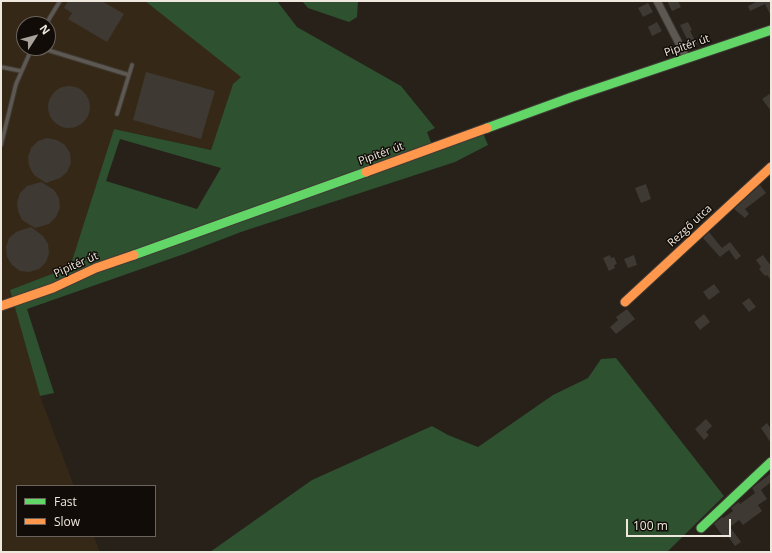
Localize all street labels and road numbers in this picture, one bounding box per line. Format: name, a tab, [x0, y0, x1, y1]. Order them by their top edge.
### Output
street label: Pipitér út	[663, 32, 711, 60]
street label: Pipitér út	[357, 140, 405, 168]
street label: Rezgő utca	[665, 202, 715, 250]
street label: Pipitér út	[52, 249, 100, 281]

